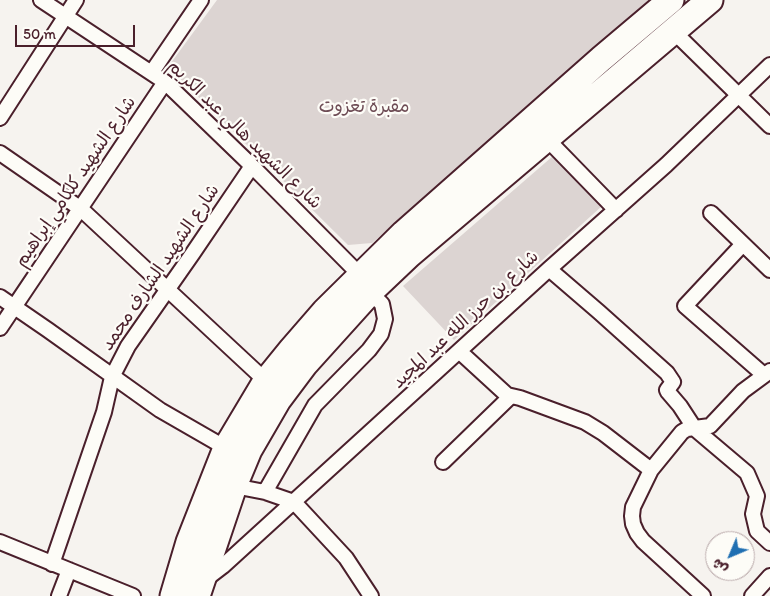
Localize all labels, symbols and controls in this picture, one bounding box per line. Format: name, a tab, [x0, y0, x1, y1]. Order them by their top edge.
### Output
scale bar	[18, 15, 138, 47]
text: 50 m	[23, 25, 56, 43]
street label: شارع الشهيد هالي عبد الكريم	[162, 56, 326, 214]
street label: شارع الشهيد كلكامي إبراهيم	[11, 93, 141, 271]
park label: مقبرة تغزوت	[319, 96, 409, 118]
street label: شارع الشهيد الشارف محمد	[97, 181, 225, 355]
street label: شارع بن حرز الله عبد المجيد	[388, 246, 544, 394]
north arrow	[705, 531, 755, 581]
text: ش	[708, 555, 731, 578]

